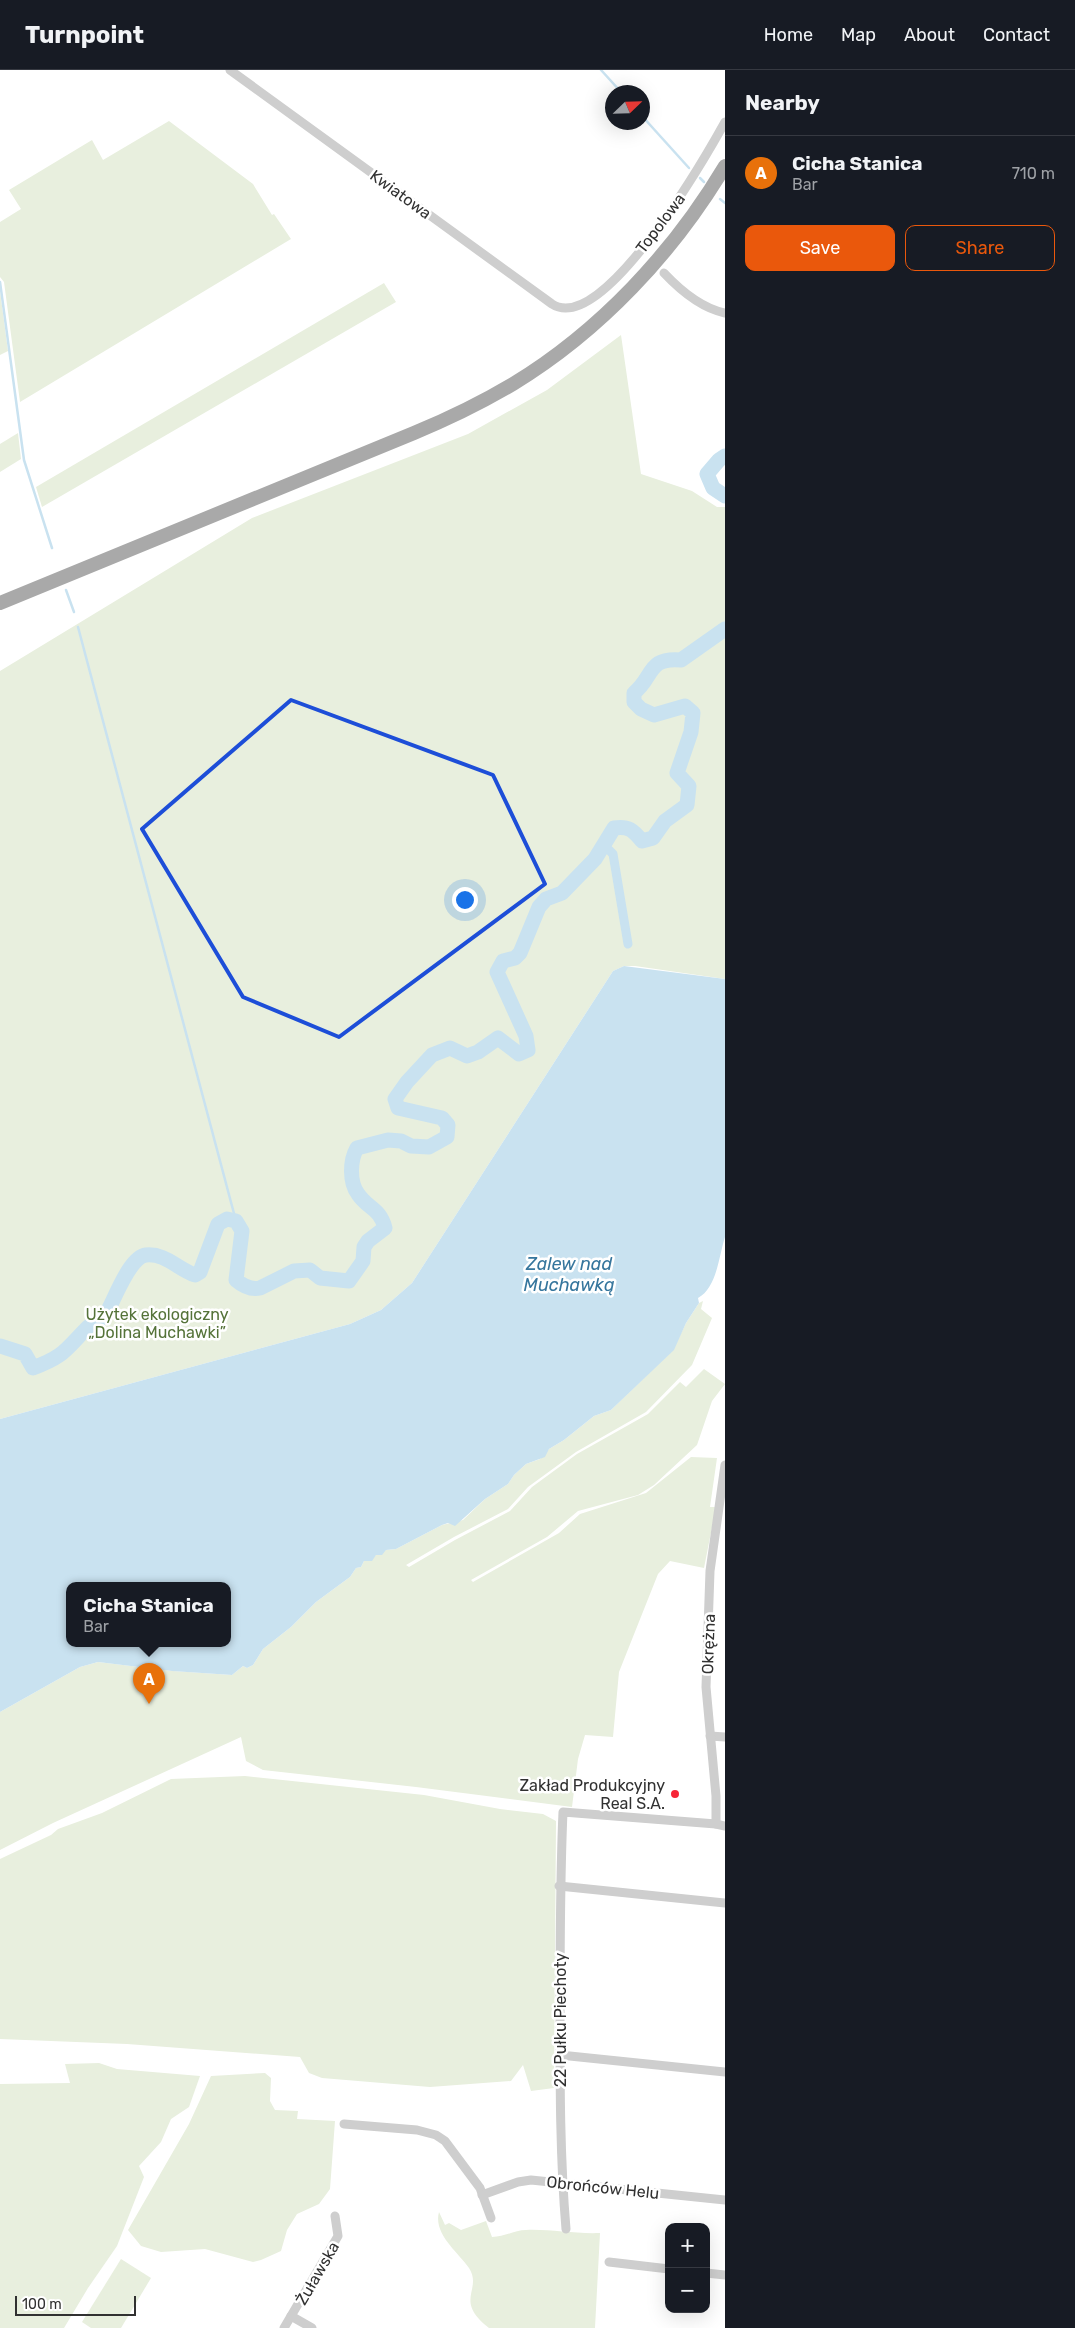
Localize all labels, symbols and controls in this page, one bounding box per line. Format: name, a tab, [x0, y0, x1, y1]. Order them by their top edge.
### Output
text: Turnpoint	[25, 21, 144, 49]
text: Home	[764, 24, 813, 46]
text: Map	[841, 24, 876, 46]
text: About	[904, 24, 955, 46]
text: Contact	[983, 24, 1050, 46]
north arrow	[605, 85, 650, 130]
text: Nearby	[745, 90, 820, 115]
text: Cicha Stanica	[792, 152, 922, 175]
text: A	[755, 164, 767, 183]
text: 710 m	[1012, 164, 1055, 183]
street label: Kwiatowa	[366, 166, 435, 223]
text: Bar	[792, 175, 818, 194]
street label: Topolowa	[632, 190, 689, 257]
button: Save	[745, 225, 895, 271]
button: Share	[905, 225, 1055, 271]
your location	[452, 887, 478, 913]
water label: Zalew nad Muchawką	[524, 1253, 615, 1296]
park label: Użytek ekologiczny „Dolina Muchawki”	[85, 1305, 229, 1342]
popup	[66, 1582, 231, 1647]
text: Cicha Stanica	[83, 1594, 214, 1617]
street label: Okrężna	[698, 1613, 720, 1675]
text: Bar	[83, 1617, 109, 1636]
pin: A	[133, 1663, 165, 1704]
place label: Zakład Produkcyjny Real S.A.	[519, 1776, 665, 1813]
marker: Zakład Produkcyjny Real S.A.	[669, 1788, 681, 1800]
street label: 22 Pułku Piechoty	[551, 1952, 570, 2087]
street label: Obrońców Helu	[546, 2172, 660, 2203]
map controls	[665, 2223, 710, 2313]
button: +	[665, 2223, 710, 2268]
street label: Żuławska	[292, 2238, 343, 2308]
button: −	[665, 2268, 710, 2313]
scale bar	[15, 2293, 136, 2316]
text: 100 m	[22, 2296, 62, 2313]

